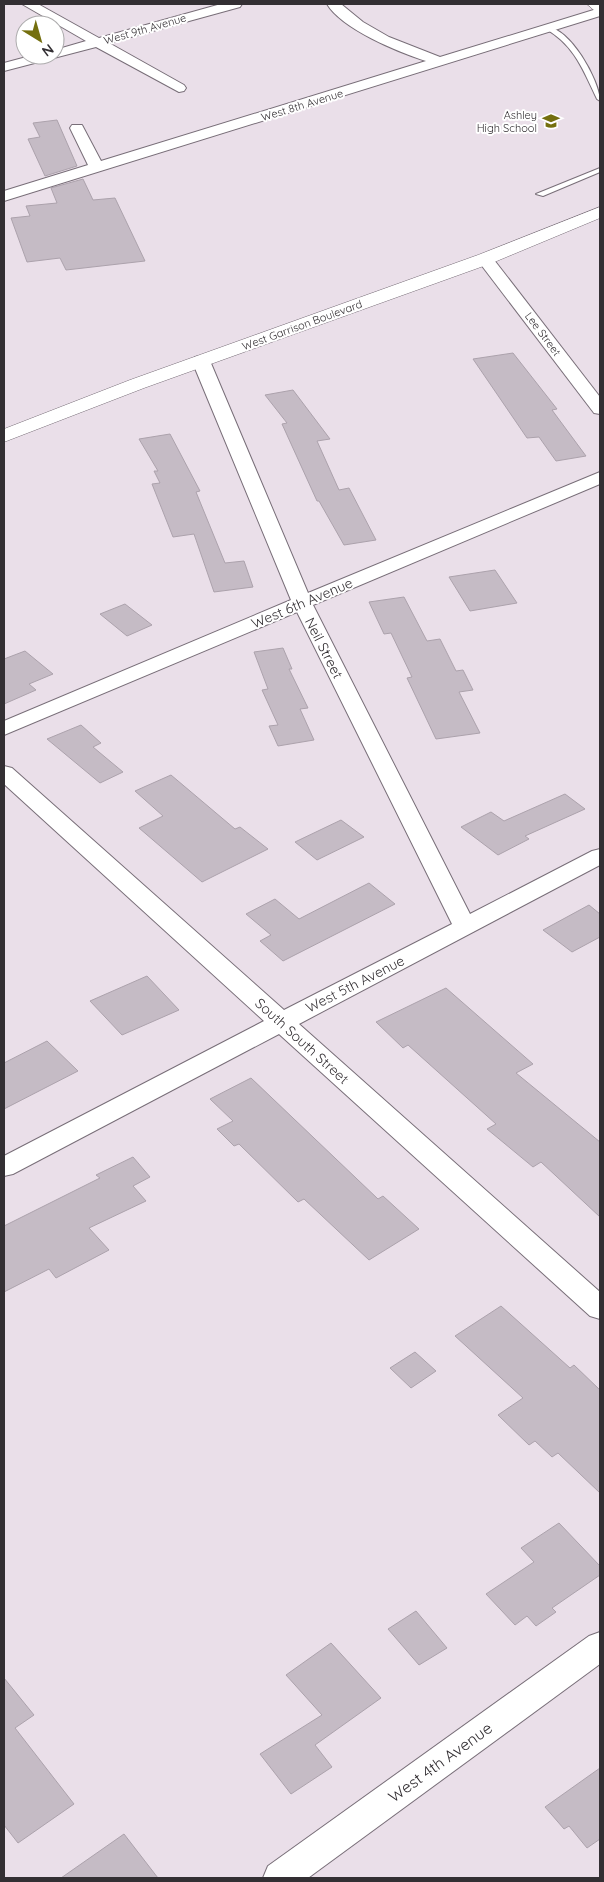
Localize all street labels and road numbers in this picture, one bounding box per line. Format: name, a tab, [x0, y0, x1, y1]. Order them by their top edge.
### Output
street label: West 9th Avenue	[102, 11, 188, 47]
street label: West 8th Avenue	[259, 86, 345, 124]
street label: West Garrison Boulevard	[240, 297, 364, 353]
street label: Lee Street	[522, 309, 564, 359]
street label: West 6th Avenue	[249, 574, 355, 632]
street label: Neil Street	[301, 614, 347, 682]
street label: West 5th Avenue	[303, 951, 407, 1017]
street label: South South Street	[251, 994, 353, 1088]
street label: West 4th Avenue	[384, 1718, 496, 1806]

